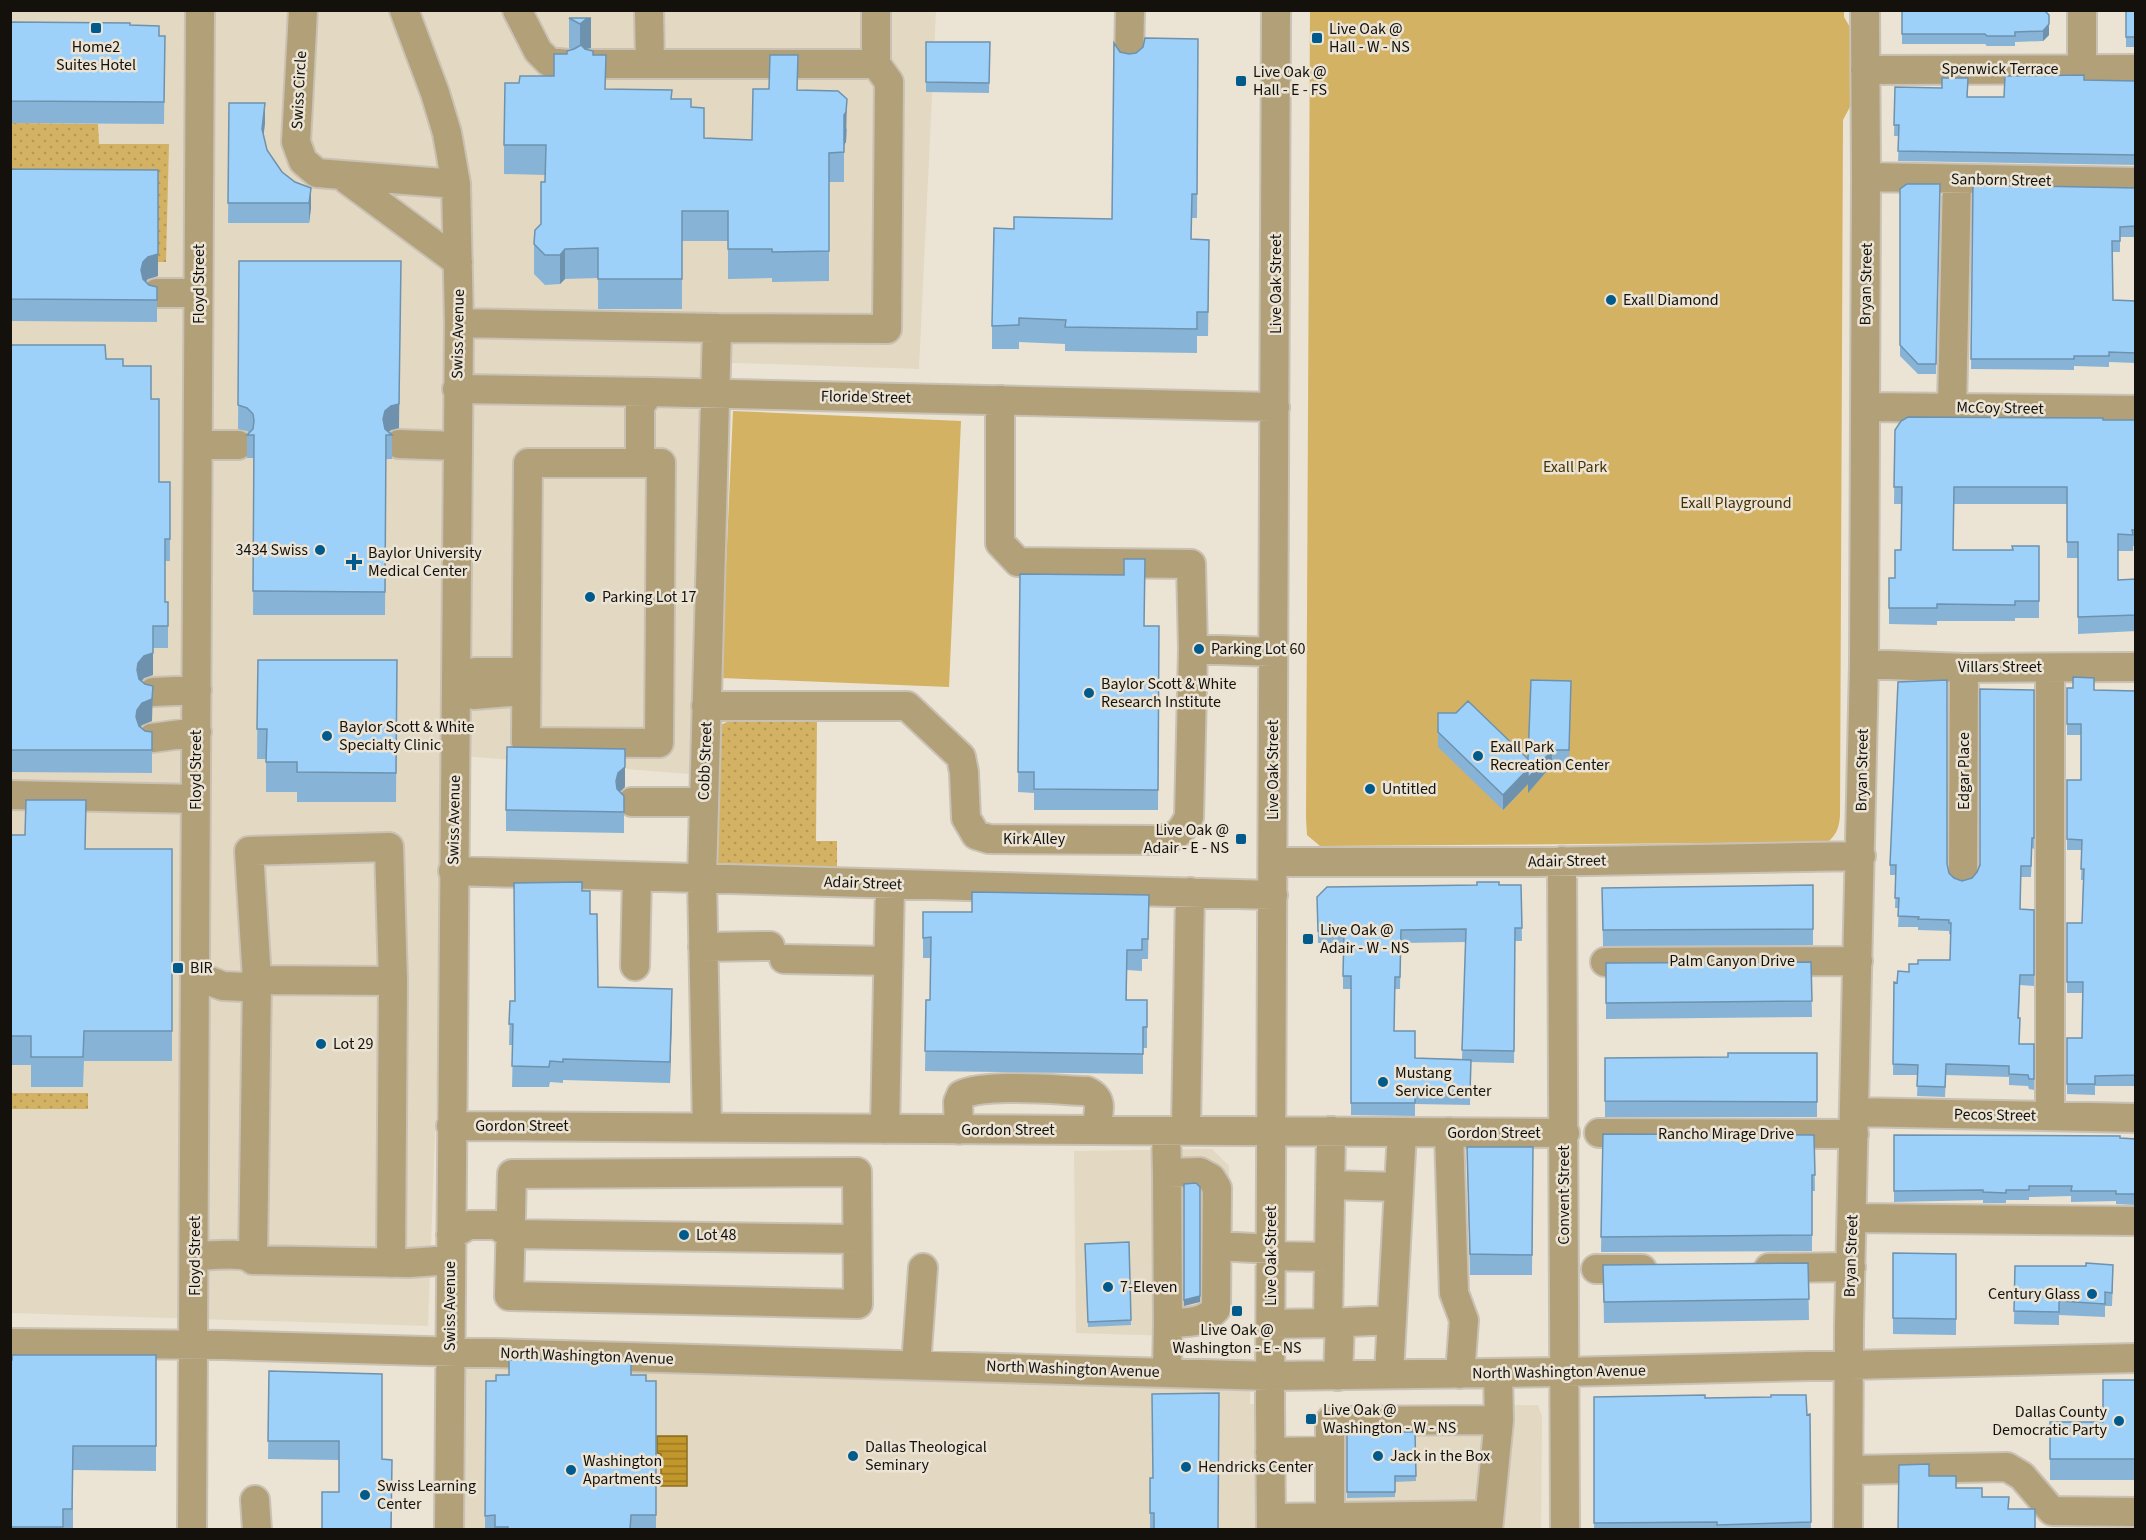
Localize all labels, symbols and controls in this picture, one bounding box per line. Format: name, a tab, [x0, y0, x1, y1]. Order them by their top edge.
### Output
place label: Live Oak @ Hall - W - NS	[1329, 18, 1410, 58]
marker: Home2 Suites Hotel	[89, 21, 103, 35]
marker: Live Oak @ Hall - W - NS	[1310, 31, 1324, 45]
place label: Home2 Suites Hotel	[56, 36, 136, 76]
street label: Swiss Circle	[286, 50, 312, 130]
street label: Spenwick Terrace	[1941, 58, 2059, 80]
place label: Live Oak @ Hall - E - FS	[1253, 61, 1327, 101]
marker: Live Oak @ Hall - E - FS	[1234, 74, 1248, 88]
street label: Sanborn Street	[1951, 168, 2052, 192]
street label: Live Oak Street	[1265, 233, 1287, 334]
street label: Bryan Street	[1854, 242, 1878, 325]
street label: Floyd Street	[188, 243, 210, 324]
street label: Swiss Avenue	[446, 289, 470, 379]
place label: Exall Diamond	[1623, 289, 1719, 311]
marker: Exall Diamond	[1604, 293, 1618, 307]
street label: Floride Street	[821, 385, 912, 409]
street label: McCoy Street	[1956, 396, 2044, 420]
park label: Exall Park	[1543, 456, 1607, 478]
park label: Exall Playground	[1680, 492, 1792, 514]
place label: 3434 Swiss	[236, 539, 308, 561]
place label: Baylor University Medical Center	[368, 542, 482, 582]
marker: 3434 Swiss	[313, 543, 327, 557]
marker: Baylor University Medical Center	[345, 553, 363, 571]
place label: Parking Lot 17	[602, 586, 696, 608]
marker: Parking Lot 17	[583, 590, 597, 604]
place label: Parking Lot 60	[1211, 638, 1305, 660]
marker: Parking Lot 60	[1192, 642, 1206, 656]
street label: Villars Street	[1958, 656, 2043, 678]
place label: Baylor Scott & White Research Institute	[1101, 673, 1236, 713]
marker: Baylor Scott & White Research Institute	[1082, 686, 1096, 700]
place label: Baylor Scott & White Specialty Clinic	[339, 716, 474, 756]
street label: Live Oak Street	[1262, 719, 1284, 820]
street label: Cobb Street	[693, 721, 717, 801]
street label: Bryan Street	[1850, 728, 1874, 811]
street label: Floyd Street	[185, 729, 207, 810]
marker: Baylor Scott & White Specialty Clinic	[320, 729, 334, 743]
street label: Edgar Place	[1953, 732, 1975, 810]
place label: Exall Park Recreation Center	[1490, 736, 1610, 776]
marker: Exall Park Recreation Center	[1471, 749, 1485, 763]
street label: Swiss Avenue	[442, 775, 466, 865]
place label: Untitled	[1382, 778, 1437, 800]
marker: Untitled	[1363, 782, 1377, 796]
place label: Live Oak @ Adair - E - NS	[1144, 819, 1229, 859]
street label: Kirk Alley	[1003, 828, 1066, 850]
marker: Live Oak @ Adair - E - NS	[1234, 832, 1248, 846]
street label: Adair Street	[1528, 849, 1607, 873]
street label: Adair Street	[823, 871, 903, 895]
place label: Live Oak @ Adair - W - NS	[1320, 919, 1409, 959]
marker: Live Oak @ Adair - W - NS	[1301, 932, 1315, 946]
street label: Palm Canyon Drive	[1669, 950, 1795, 972]
place label: BIR	[190, 957, 213, 979]
marker: BIR	[171, 961, 185, 975]
place label: Lot 29	[333, 1033, 374, 1055]
marker: Lot 29	[314, 1037, 328, 1051]
place label: Mustang Service Center	[1395, 1062, 1492, 1102]
marker: Mustang Service Center	[1376, 1075, 1390, 1089]
street label: Pecos Street	[1954, 1103, 2037, 1127]
street label: Gordon Street	[475, 1115, 569, 1137]
street label: Gordon Street	[961, 1119, 1055, 1141]
street label: Gordon Street	[1447, 1122, 1541, 1144]
street label: Rancho Mirage Drive	[1658, 1123, 1794, 1145]
street label: Convent Street	[1553, 1145, 1575, 1245]
street label: Live Oak Street	[1260, 1205, 1282, 1306]
street label: Bryan Street	[1839, 1214, 1863, 1298]
street label: Floyd Street	[184, 1215, 206, 1296]
place label: Lot 48	[696, 1224, 737, 1246]
marker: Lot 48	[677, 1228, 691, 1242]
street label: Swiss Avenue	[439, 1261, 461, 1351]
place label: 7-Eleven	[1120, 1276, 1178, 1298]
marker: 7-Eleven	[1101, 1280, 1115, 1294]
place label: Century Glass	[1988, 1283, 2080, 1305]
marker: Century Glass	[2085, 1287, 2099, 1301]
marker: Live Oak @ Washington - E - NS	[1230, 1304, 1244, 1318]
place label: Live Oak @ Washington - E - NS	[1172, 1319, 1302, 1359]
street label: North Washington Avenue	[500, 1342, 674, 1370]
street label: North Washington Avenue	[986, 1355, 1160, 1383]
street label: North Washington Avenue	[1472, 1359, 1646, 1385]
place label: Live Oak @ Washington - W - NS	[1323, 1399, 1456, 1439]
place label: Dallas County Democratic Party	[1992, 1401, 2108, 1441]
marker: Live Oak @ Washington - W - NS	[1304, 1412, 1318, 1426]
marker: Dallas County Democratic Party	[2112, 1414, 2126, 1428]
place label: Dallas Theological Seminary	[865, 1436, 987, 1476]
place label: Jack in the Box	[1390, 1445, 1490, 1467]
marker: Dallas Theological Seminary	[846, 1449, 860, 1463]
marker: Jack in the Box	[1371, 1449, 1385, 1463]
place label: Washington Apartments	[583, 1450, 662, 1490]
place label: Hendricks Center	[1198, 1456, 1314, 1478]
marker: Hendricks Center	[1179, 1460, 1193, 1474]
marker: Washington Apartments	[564, 1463, 578, 1477]
place label: Swiss Learning Center	[377, 1475, 476, 1515]
marker: Swiss Learning Center	[358, 1488, 372, 1502]

